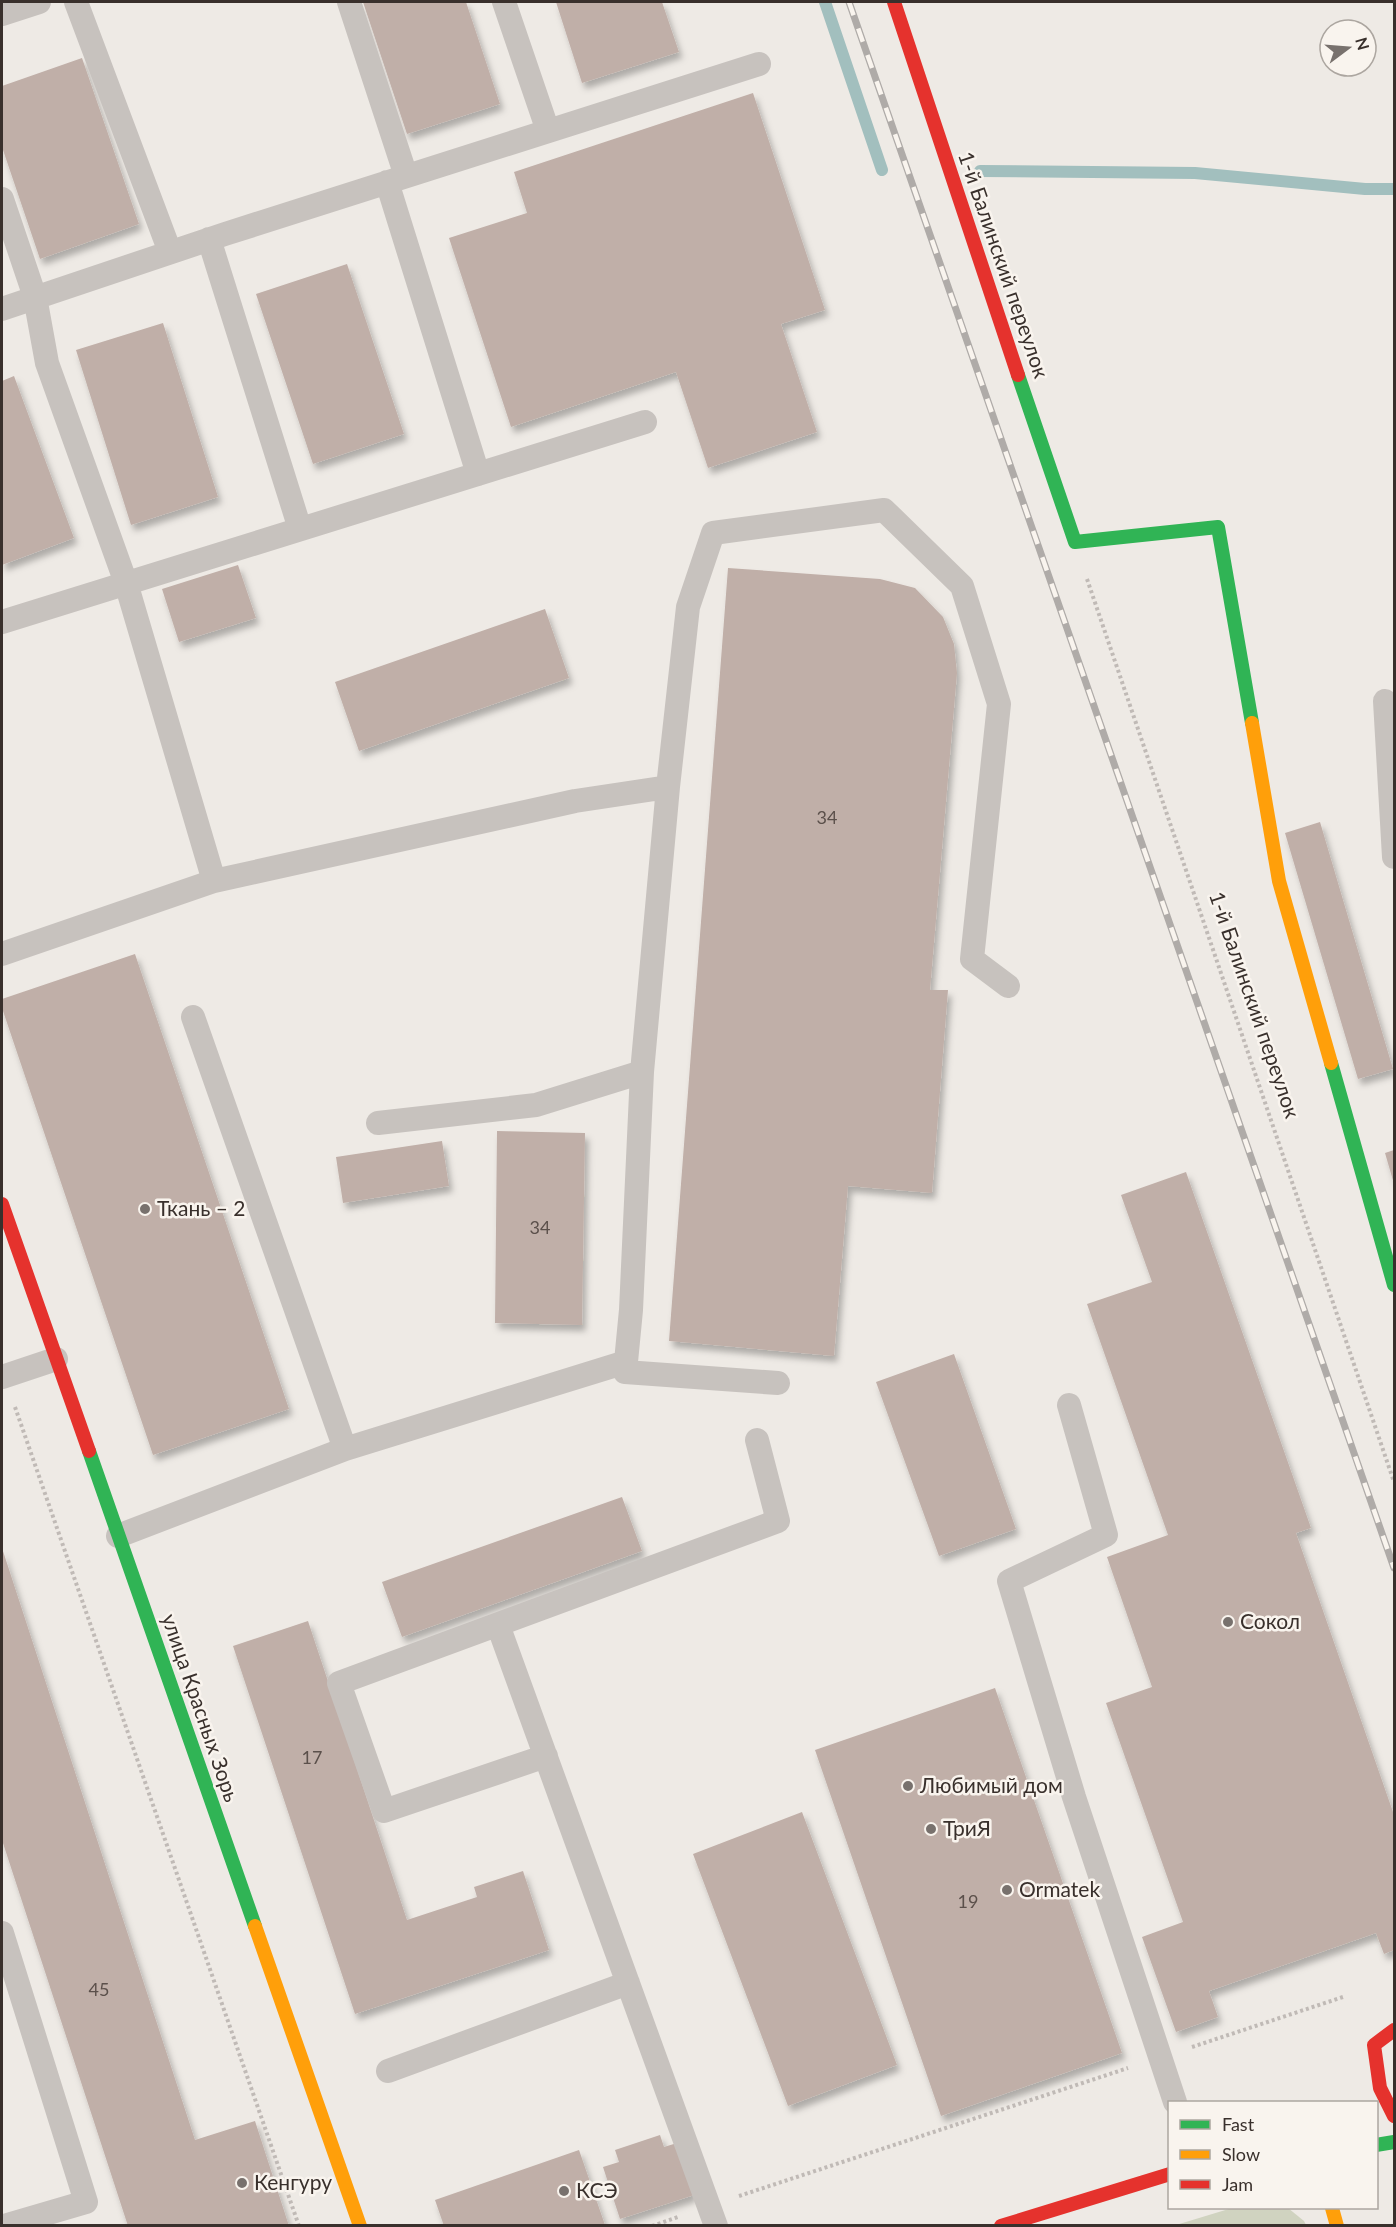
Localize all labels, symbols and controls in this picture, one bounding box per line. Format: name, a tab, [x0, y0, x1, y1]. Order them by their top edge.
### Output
north arrow	[1318, 18, 1378, 78]
text: N	[1352, 35, 1374, 52]
street label: 1-й Балинский переулок	[954, 148, 1055, 381]
house number: 34	[817, 806, 837, 828]
street label: 1-й Балинский переулок	[1205, 888, 1306, 1121]
place label: Ткань – 2	[157, 1195, 245, 1220]
marker: Ткань – 2	[138, 1202, 152, 1216]
house number: 34	[530, 1216, 550, 1238]
place label: Сокол	[1240, 1608, 1300, 1633]
street label: улица Красных Зорь	[157, 1610, 245, 1805]
marker: Сокол	[1221, 1615, 1235, 1629]
house number: 17	[302, 1746, 322, 1768]
place label: Любимый дом	[919, 1772, 1063, 1797]
marker: Любимый дом	[901, 1779, 915, 1793]
place label: ТриЯ	[943, 1815, 991, 1840]
marker: ТриЯ	[924, 1822, 938, 1836]
place label: Ormatek	[1019, 1876, 1100, 1901]
marker: Ormatek	[1000, 1883, 1014, 1897]
house number: 19	[958, 1890, 978, 1912]
house number: 45	[89, 1978, 109, 2000]
legend	[1168, 2101, 1378, 2209]
text: Fast	[1222, 2113, 1255, 2135]
text: Slow	[1222, 2143, 1260, 2165]
place label: Кенгуру	[254, 2169, 332, 2194]
text: Jam	[1222, 2173, 1253, 2195]
marker: Кенгуру	[235, 2176, 249, 2190]
place label: КСЭ	[576, 2177, 618, 2202]
marker: КСЭ	[557, 2184, 571, 2198]

